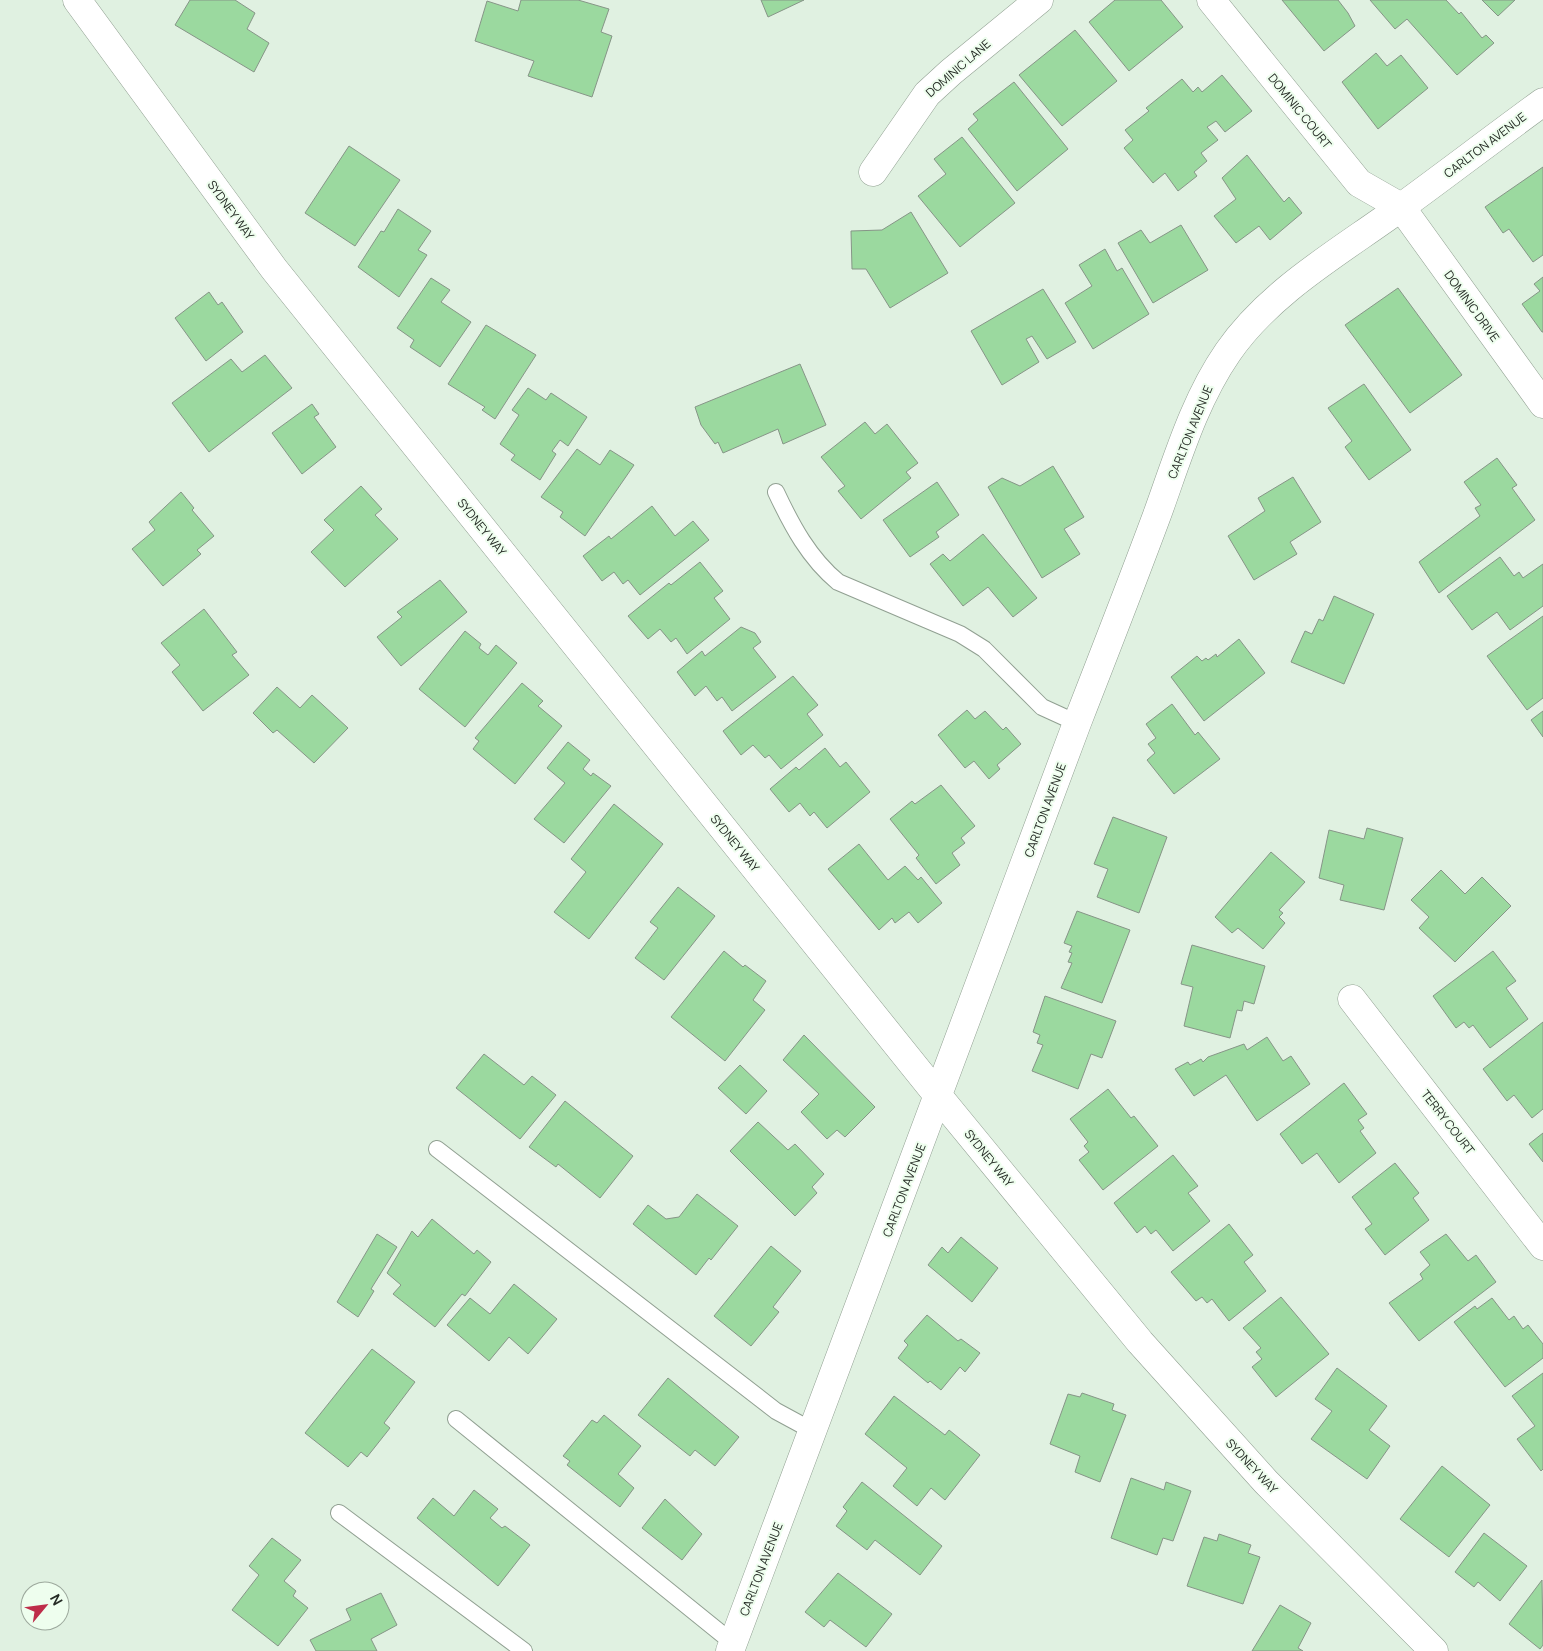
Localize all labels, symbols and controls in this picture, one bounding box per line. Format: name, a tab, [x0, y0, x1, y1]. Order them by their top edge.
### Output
street label: DOMINIC LANE	[922, 35, 994, 101]
street label: DOMINIC COURT	[1264, 70, 1336, 153]
street label: CARLTON AVENUE	[1440, 108, 1530, 182]
street label: SYDNEY WAY	[204, 177, 258, 243]
street label: DOMINIC DRIVE	[1440, 267, 1504, 345]
street label: CARLTON AVENUE	[1164, 383, 1217, 481]
street label: SYDNEY WAY	[454, 495, 511, 560]
street label: CARLTON AVENUE	[1020, 760, 1070, 860]
street label: SYDNEY WAY	[707, 811, 764, 876]
street label: TERRY COURT	[1417, 1086, 1479, 1159]
street label: SYDNEY WAY	[961, 1126, 1018, 1191]
street label: CARLTON AVENUE	[878, 1140, 930, 1239]
street label: SYDNEY WAY	[1222, 1435, 1282, 1497]
street label: CARLTON AVENUE	[735, 1519, 787, 1618]
north arrow	[20, 1581, 70, 1631]
text: N	[46, 1590, 68, 1608]

